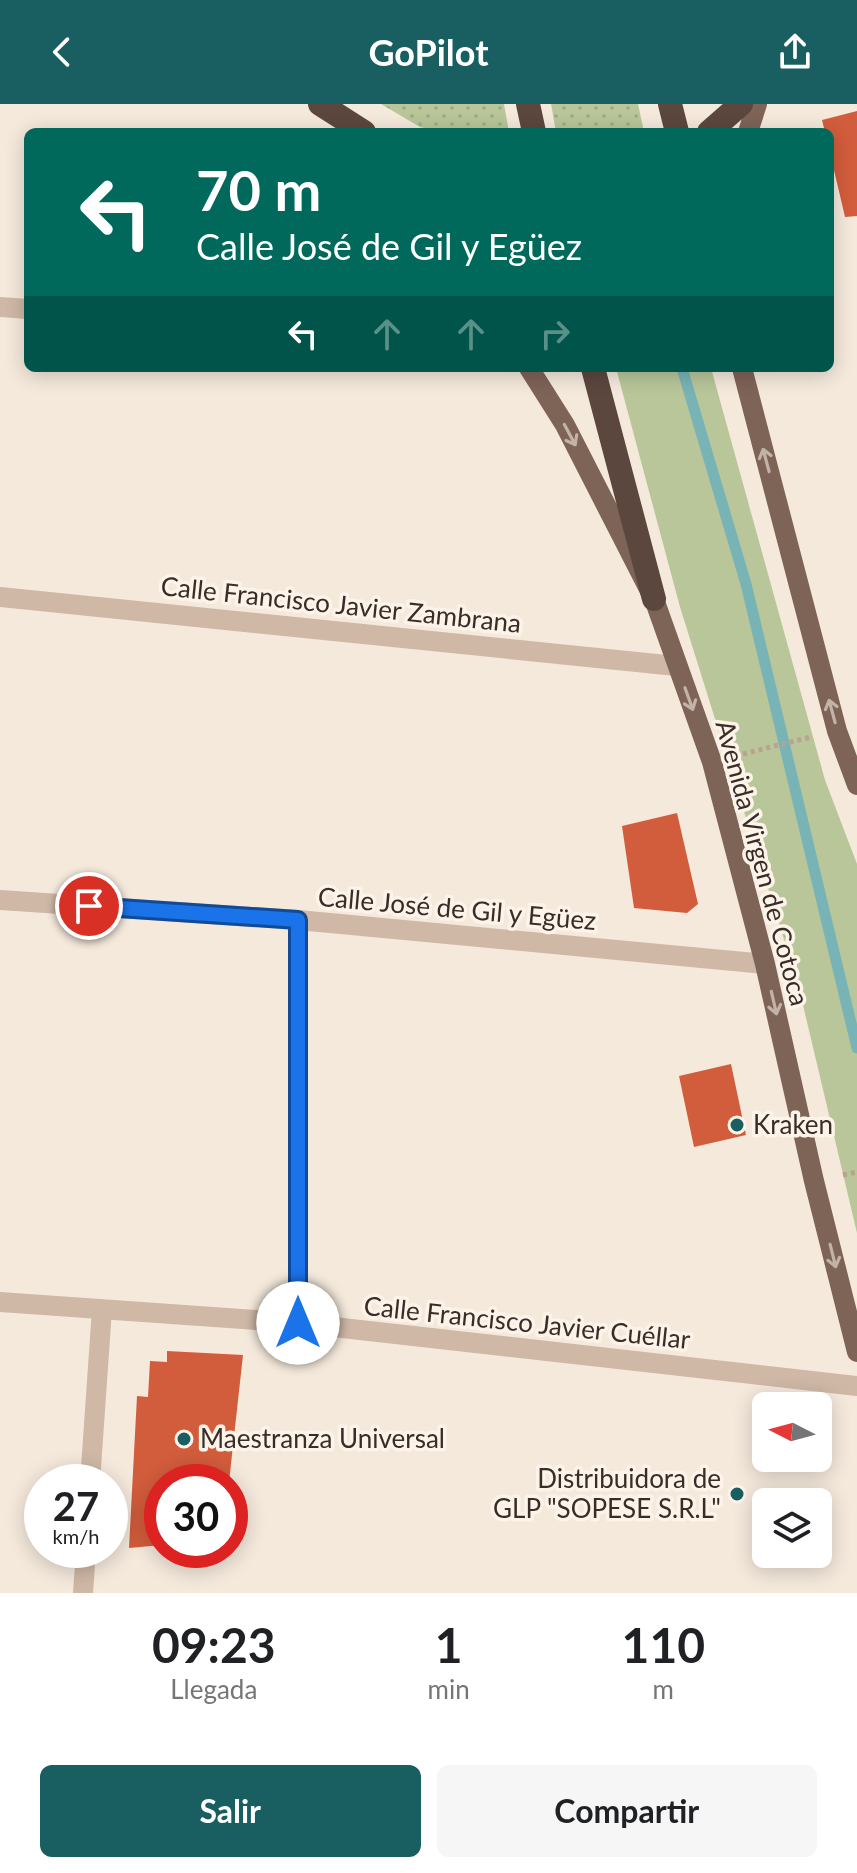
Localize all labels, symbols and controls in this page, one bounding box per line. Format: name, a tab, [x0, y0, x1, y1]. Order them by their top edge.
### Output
icon: back	[40, 30, 84, 74]
text: GoPilot	[368, 30, 489, 74]
icon: share	[773, 30, 817, 74]
text: 70 m	[196, 156, 321, 223]
icon: left	[64, 160, 168, 264]
text: Calle José de Gil y Egüez	[196, 224, 582, 268]
icon: left	[281, 312, 325, 356]
icon: ahead	[365, 312, 409, 356]
icon: ahead	[449, 312, 493, 356]
icon: right	[533, 312, 577, 356]
one-way arrow	[562, 422, 578, 446]
one-way arrow	[757, 447, 772, 473]
street label: Calle Francisco Javier Zambrana	[159, 569, 523, 639]
one-way arrow	[683, 686, 697, 711]
one-way arrow	[824, 699, 839, 725]
street label: Avenida Virgen de Cotoca	[709, 716, 817, 1009]
pin	[55, 872, 123, 940]
street label: Calle José de Gil y Egüez	[317, 880, 597, 936]
icon: arrive	[67, 884, 111, 928]
one-way arrow	[767, 990, 782, 1016]
place label: Kraken	[753, 1108, 833, 1140]
marker: Kraken	[728, 1116, 746, 1134]
one-way arrow	[827, 1243, 842, 1269]
position arrow	[256, 1281, 340, 1365]
street label: Calle Francisco Javier Cuéllar	[362, 1289, 692, 1355]
north arrow	[752, 1392, 832, 1472]
map controls	[752, 1392, 832, 1568]
place label: Maestranza Universal	[200, 1422, 445, 1454]
marker: Maestranza Universal	[175, 1430, 193, 1448]
place label: Distribuidora de GLP "SOPESE S.R.L"	[493, 1462, 721, 1524]
speed limit sign: 30	[144, 1464, 248, 1568]
text: 27	[53, 1482, 99, 1530]
marker: Distribuidora de GLP "SOPESE S.R.L"	[728, 1485, 746, 1503]
button: layers	[752, 1488, 832, 1568]
text: km/h	[53, 1524, 99, 1548]
text: 09:23	[152, 1616, 276, 1673]
text: 1	[435, 1616, 463, 1673]
text: 110	[622, 1616, 705, 1673]
text: Llegada	[170, 1673, 257, 1705]
text: min	[428, 1673, 470, 1705]
text: m	[653, 1673, 674, 1705]
button: Salir	[40, 1765, 421, 1857]
button: Compartir	[437, 1765, 817, 1857]

